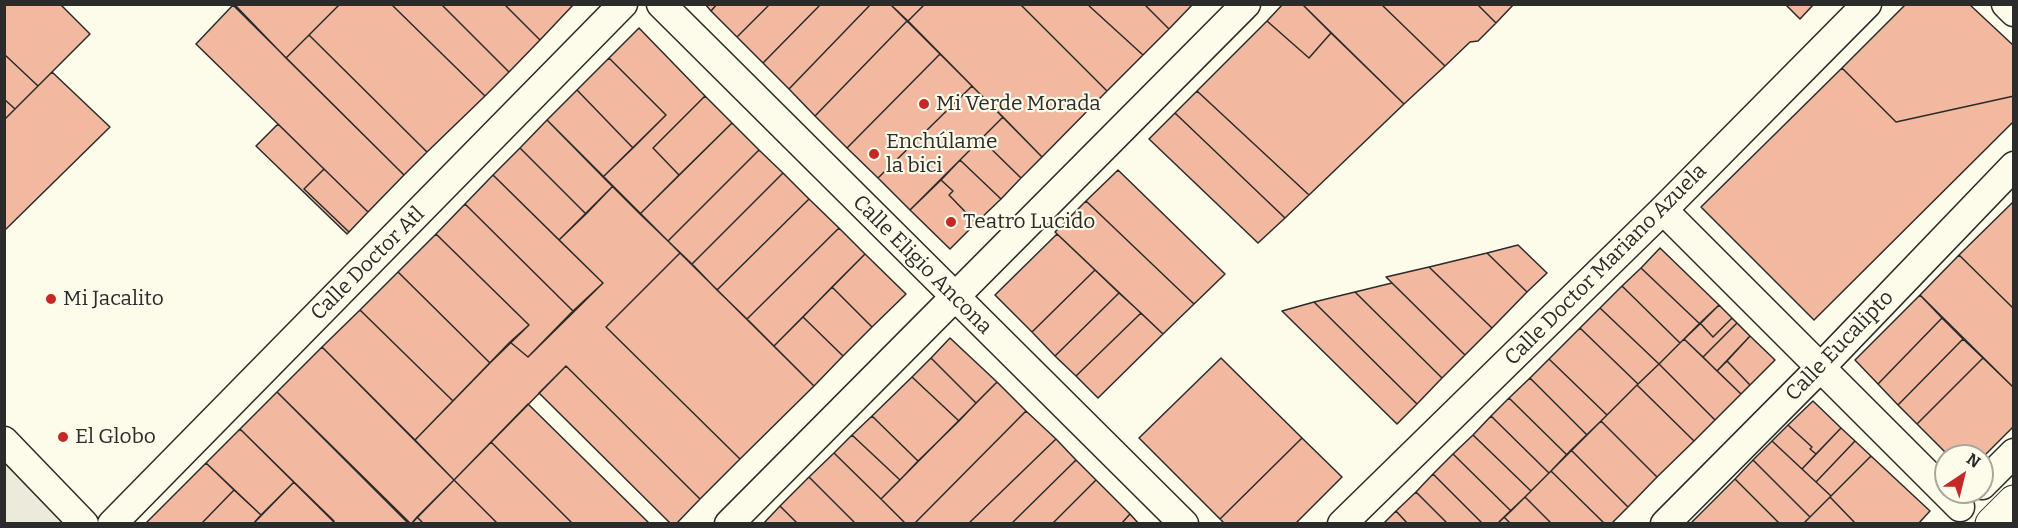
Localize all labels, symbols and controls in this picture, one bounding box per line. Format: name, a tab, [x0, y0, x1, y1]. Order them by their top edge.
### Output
place label: Mi Verde Morada	[936, 91, 1101, 117]
marker: Mi Verde Morada	[917, 97, 931, 111]
place label: Enchúlame la bici	[886, 129, 997, 179]
marker: Enchúlame la bici	[867, 147, 881, 161]
street label: Calle Doctor Mariano Azuela	[1500, 159, 1712, 371]
street label: Calle Eligio Ancona	[847, 190, 997, 340]
street label: Calle Doctor Atl	[306, 202, 430, 326]
place label: Teatro Lucido	[963, 209, 1095, 235]
marker: Teatro Lucido	[944, 215, 958, 229]
street label: Calle Eucalipto	[1781, 285, 1899, 407]
place label: Mi Jacalito	[63, 286, 164, 312]
marker: Mi Jacalito	[44, 292, 58, 306]
place label: El Globo	[75, 424, 156, 450]
marker: El Globo	[56, 430, 70, 444]
north arrow	[1934, 444, 1994, 504]
text: N	[1963, 449, 1984, 472]

